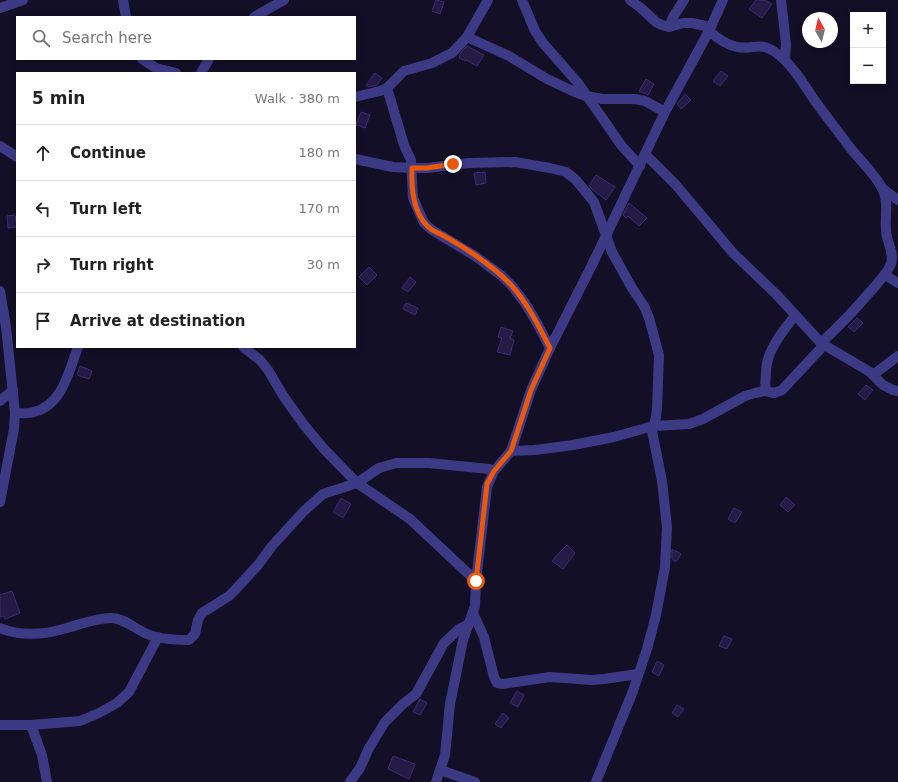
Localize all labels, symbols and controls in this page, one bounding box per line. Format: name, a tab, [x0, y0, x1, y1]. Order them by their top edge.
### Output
north arrow	[802, 12, 838, 48]
map controls	[850, 12, 886, 84]
button: +	[850, 12, 886, 48]
search box	[16, 16, 356, 60]
icon: search	[30, 27, 52, 49]
text: Search here	[62, 29, 152, 47]
button: −	[850, 48, 886, 84]
text: 5 min	[32, 88, 85, 108]
text: Walk · 380 m	[255, 91, 340, 106]
icon: ahead	[32, 142, 54, 164]
text: Continue	[70, 144, 146, 162]
text: 180 m	[298, 145, 340, 160]
route end	[444, 155, 462, 173]
icon: left	[32, 198, 54, 220]
text: Turn left	[70, 200, 142, 218]
text: 170 m	[298, 201, 340, 216]
icon: right	[32, 254, 54, 276]
text: Turn right	[70, 256, 154, 274]
text: 30 m	[307, 257, 340, 272]
icon: arrive	[32, 310, 54, 332]
text: Arrive at destination	[70, 312, 245, 330]
route start	[467, 572, 485, 590]

